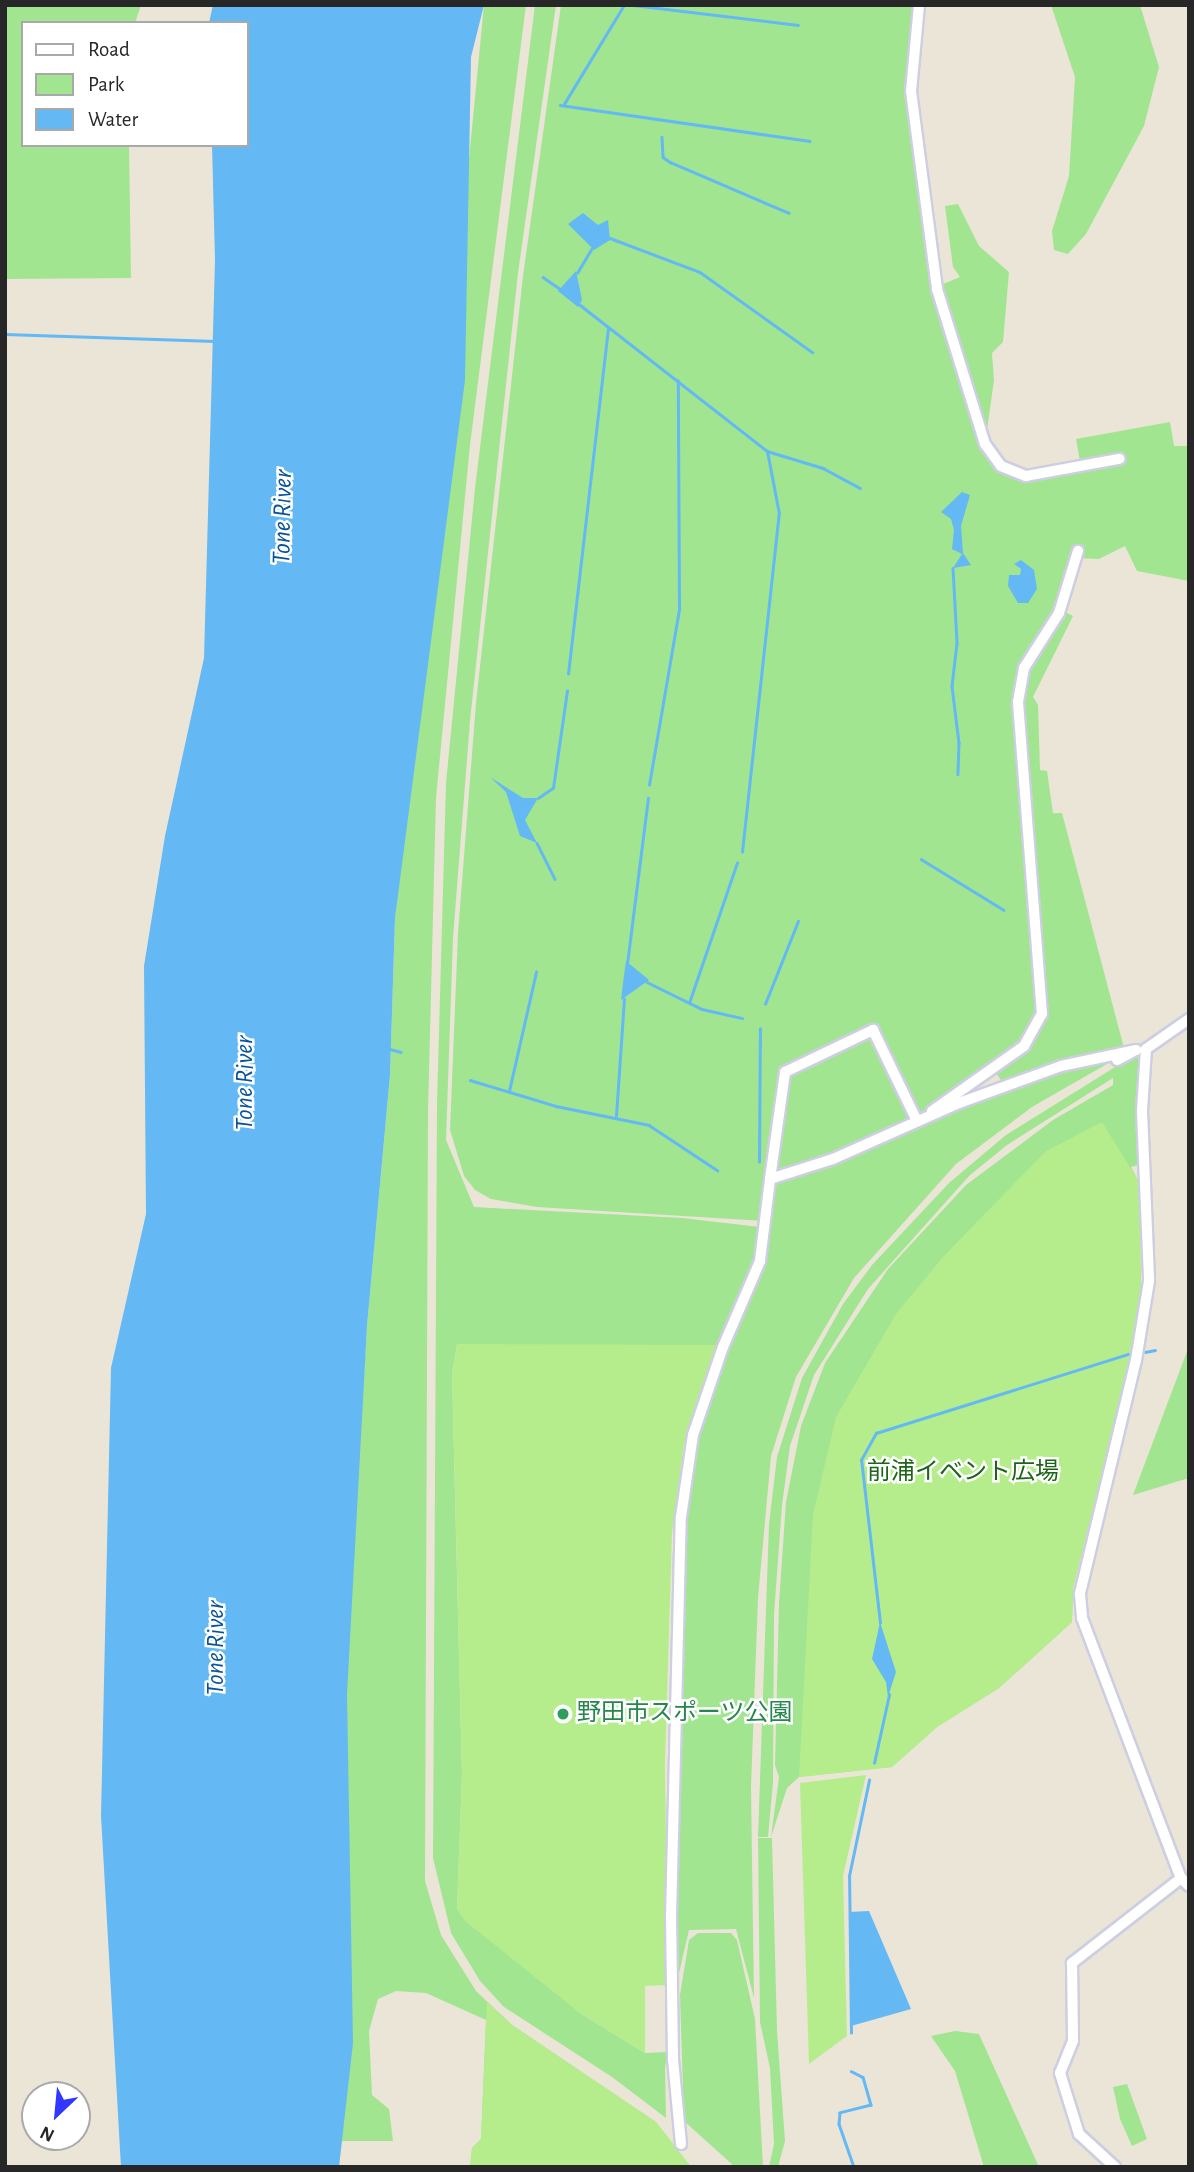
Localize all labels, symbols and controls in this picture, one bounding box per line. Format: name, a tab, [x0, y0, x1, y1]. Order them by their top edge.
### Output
legend	[21, 21, 248, 147]
text: Road	[88, 39, 130, 60]
text: Park	[88, 74, 124, 95]
text: Water	[88, 109, 138, 130]
water label: Tone River	[267, 469, 299, 565]
water label: Tone River	[229, 1036, 261, 1130]
park label: 前浦イベント広場	[867, 1459, 1059, 1487]
water label: Tone River	[200, 1601, 232, 1695]
place label: 野田市スポーツ公園	[577, 1700, 793, 1728]
marker: 野田市スポーツ公園	[555, 1706, 571, 1722]
north arrow	[21, 2081, 91, 2151]
text: N	[37, 2122, 58, 2145]

